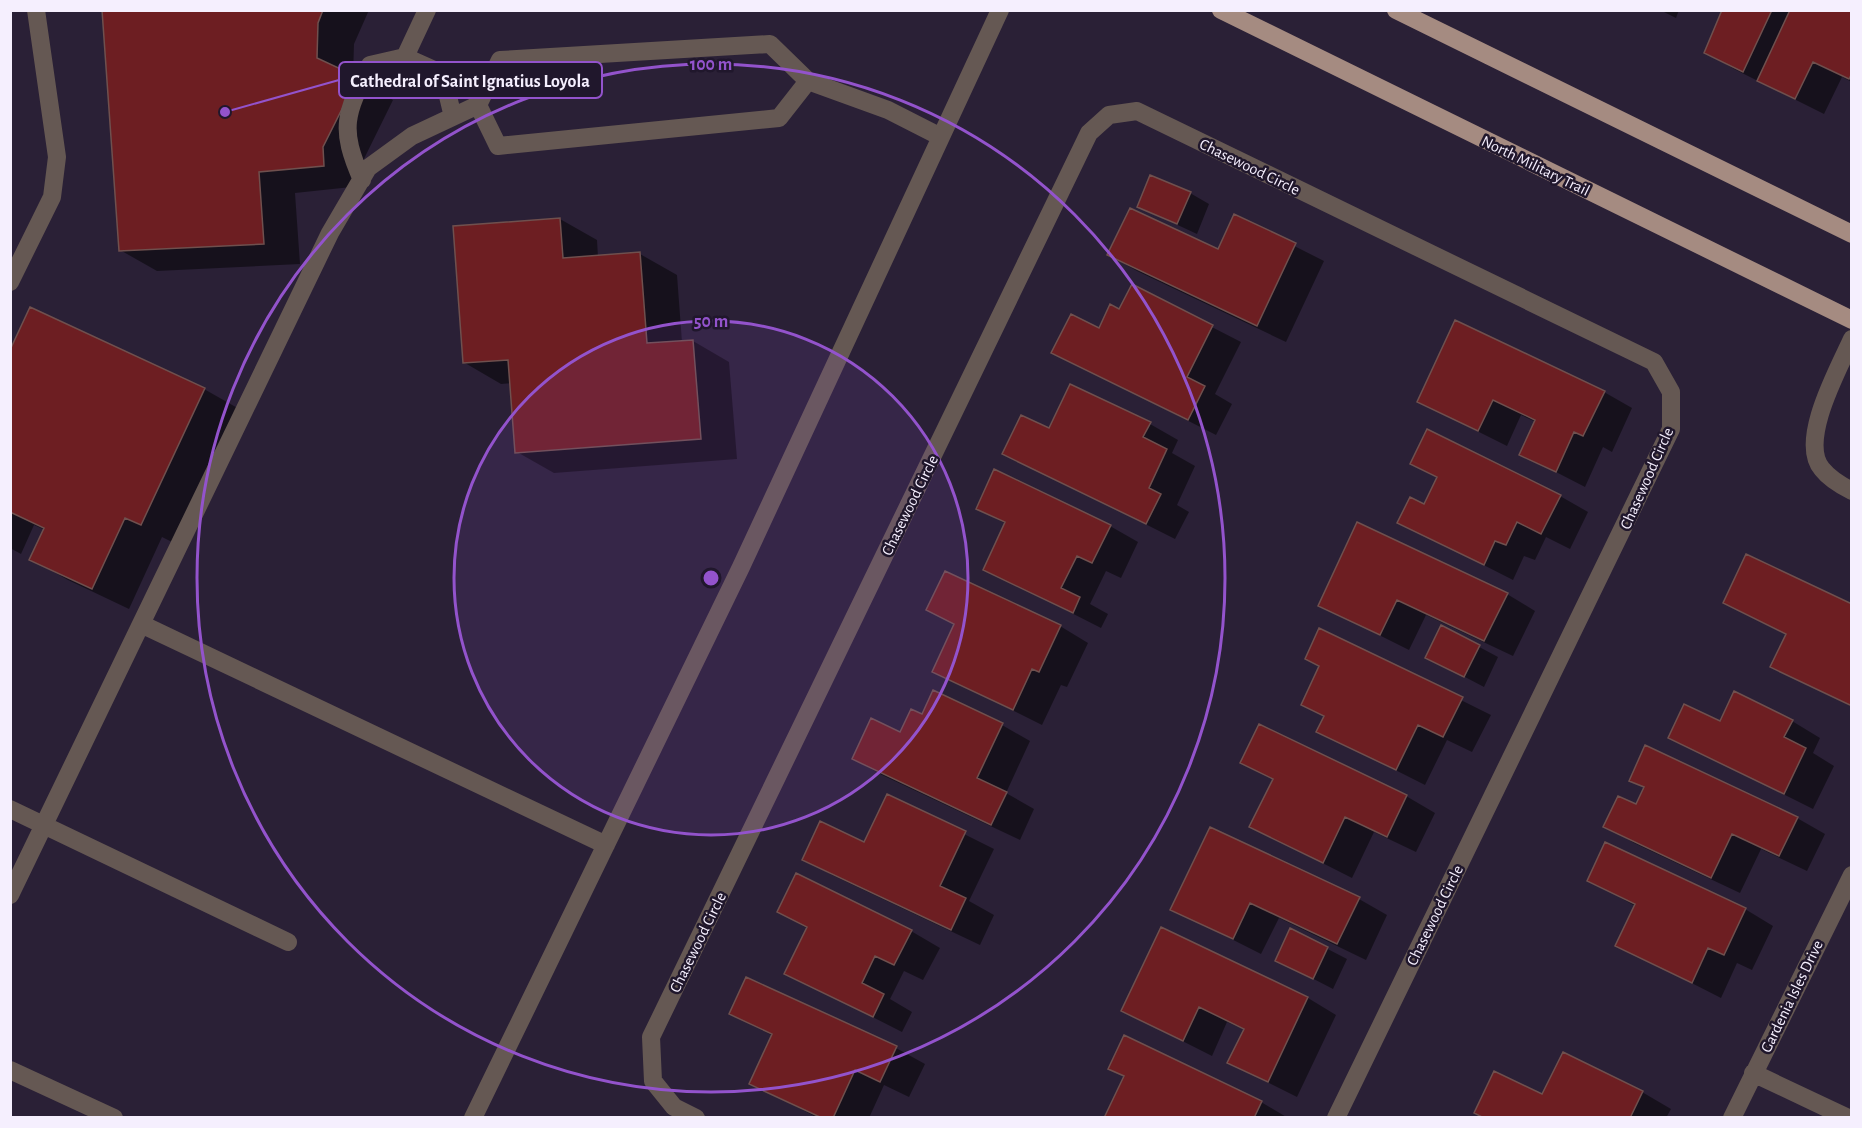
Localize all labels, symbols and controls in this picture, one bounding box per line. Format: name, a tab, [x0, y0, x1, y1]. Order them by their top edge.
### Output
text: 100 m	[690, 56, 732, 74]
callout: Cathedral of Saint Ignatius Loyola	[339, 62, 602, 98]
text: Cathedral of Saint Ignatius Loyola	[350, 73, 590, 91]
street label: North Military Trail	[1479, 133, 1592, 200]
street label: Chasewood Circle	[1197, 136, 1302, 198]
text: 50 m	[694, 313, 728, 331]
street label: Chasewood Circle	[1617, 425, 1676, 532]
street label: Chasewood Circle	[879, 453, 941, 558]
centre of rings	[701, 568, 721, 588]
street label: Chasewood Circle	[1404, 863, 1466, 968]
street label: Chasewood Circle	[667, 890, 729, 995]
street label: Gardenia Isles Drive	[1758, 938, 1826, 1055]

